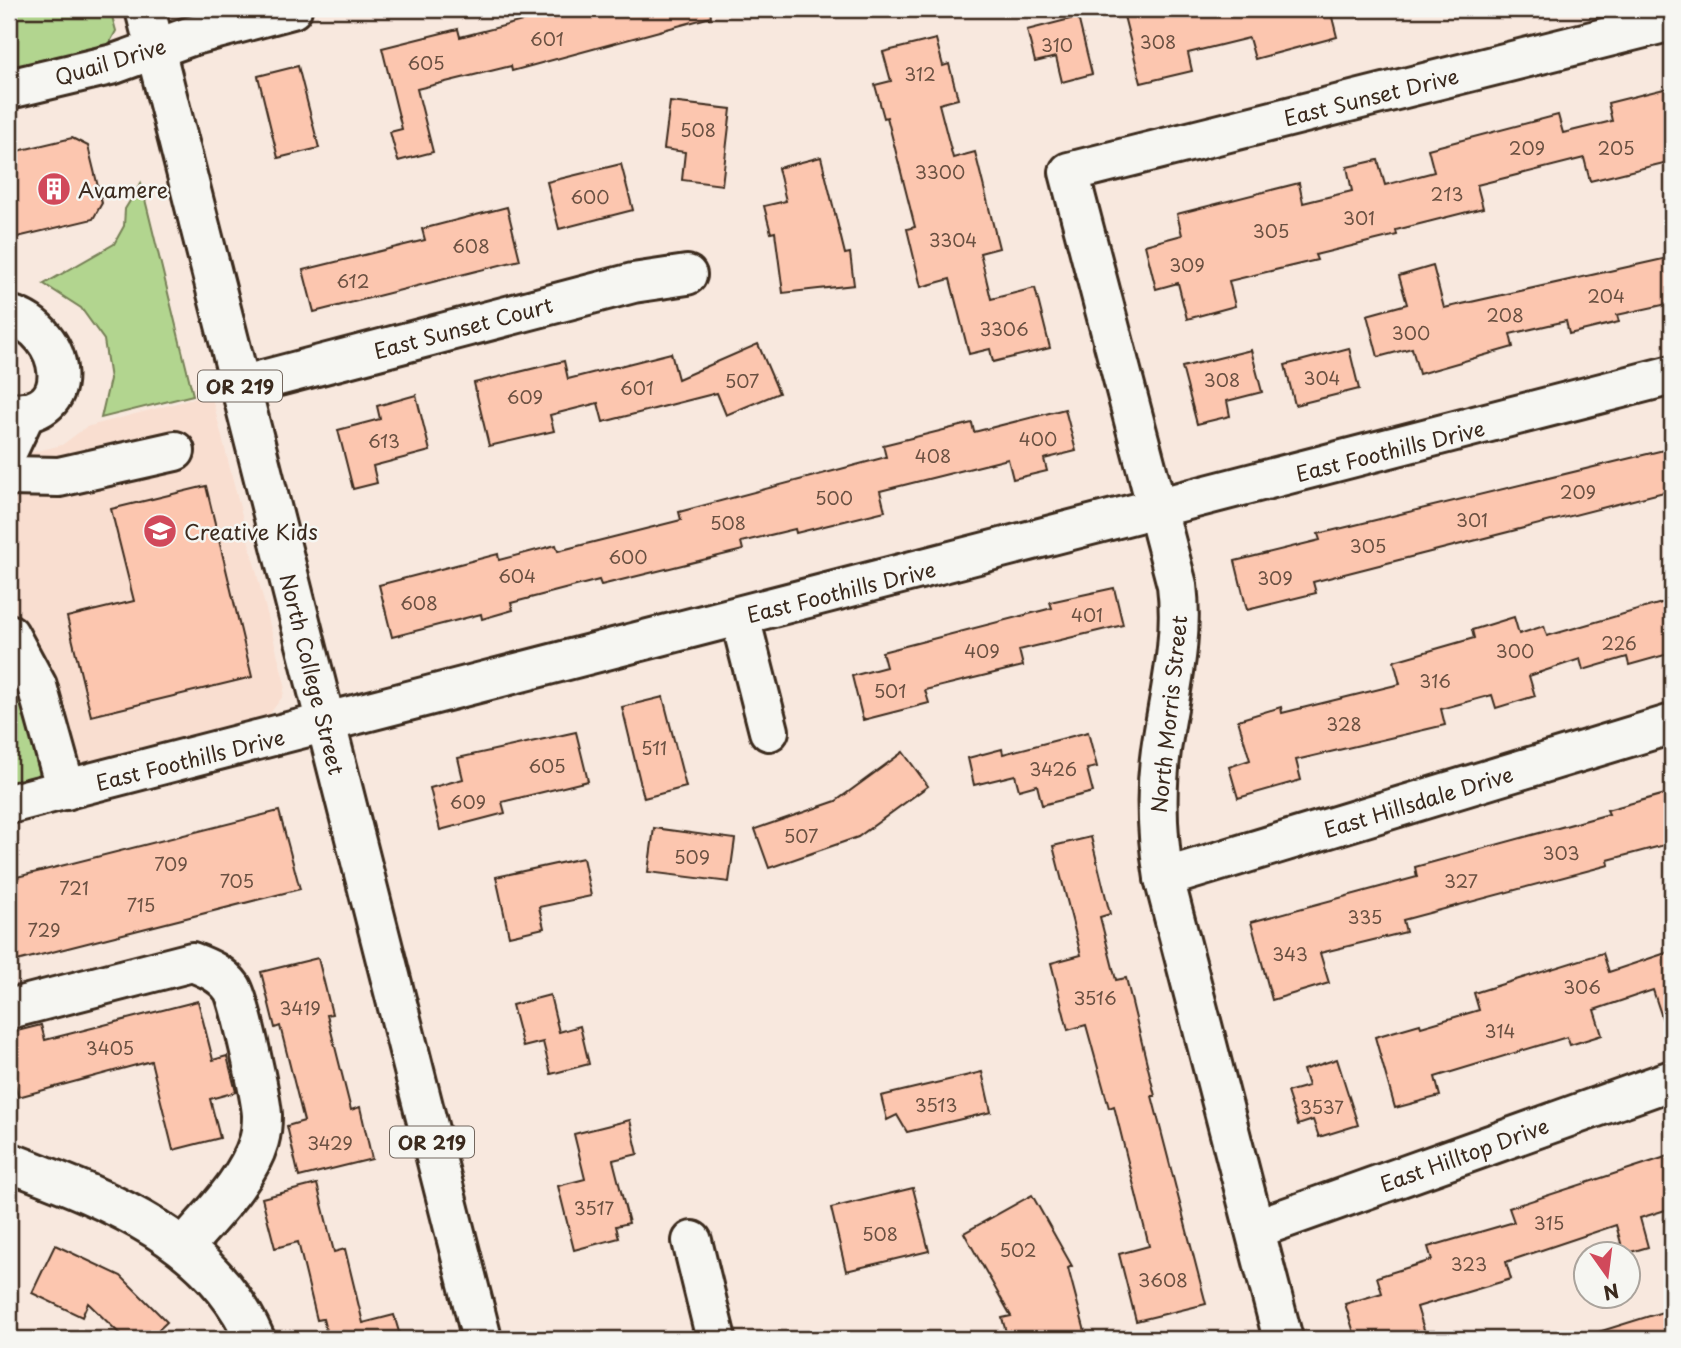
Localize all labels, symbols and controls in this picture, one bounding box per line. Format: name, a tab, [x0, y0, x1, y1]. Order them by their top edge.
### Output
house number: 601	[530, 25, 564, 52]
house number: 308	[1140, 28, 1176, 55]
street label: Quail Drive	[51, 29, 169, 93]
house number: 310	[1041, 31, 1073, 58]
house number: 605	[407, 49, 445, 76]
street label: East Sunset Drive	[1280, 59, 1462, 133]
house number: 312	[904, 60, 936, 87]
house number: 508	[680, 116, 716, 143]
house number: 209	[1509, 134, 1545, 161]
house number: 205	[1597, 134, 1635, 161]
house number: 3300	[915, 158, 965, 185]
building icon: Avamere	[35, 170, 73, 208]
place label: Avamere	[78, 173, 168, 205]
house number: 213	[1431, 180, 1463, 207]
house number: 600	[570, 183, 610, 210]
house number: 301	[1343, 204, 1375, 231]
house number: 305	[1253, 217, 1289, 244]
house number: 3304	[929, 226, 977, 253]
house number: 608	[452, 232, 490, 259]
house number: 309	[1169, 251, 1205, 278]
house number: 612	[337, 267, 369, 294]
house number: 204	[1587, 282, 1625, 309]
street label: East Sunset Court	[370, 288, 556, 366]
house number: 208	[1486, 301, 1524, 328]
house number: 3306	[979, 315, 1029, 342]
house number: 300	[1392, 319, 1430, 346]
house number: 304	[1304, 364, 1340, 391]
house number: 308	[1204, 366, 1240, 393]
house number: 507	[725, 367, 759, 394]
road number: OR 219	[198, 370, 282, 402]
house number: 601	[620, 374, 654, 401]
house number: 609	[507, 383, 543, 410]
street label: East Foothills Drive	[1292, 411, 1488, 489]
house number: 400	[1019, 425, 1057, 452]
house number: 613	[368, 427, 400, 454]
house number: 408	[915, 442, 951, 469]
house number: 209	[1560, 478, 1596, 505]
house number: 500	[815, 484, 853, 511]
house number: 301	[1456, 506, 1488, 533]
house number: 508	[710, 509, 746, 536]
school or university icon: Creative Kids	[141, 512, 179, 550]
place label: Creative Kids	[184, 515, 318, 547]
house number: 305	[1350, 532, 1386, 559]
house number: 600	[608, 543, 648, 570]
street label: East Foothills Drive	[743, 552, 939, 630]
house number: 604	[498, 562, 536, 589]
house number: 309	[1257, 564, 1293, 591]
street label: North College Street	[273, 570, 353, 778]
house number: 608	[400, 589, 438, 616]
house number: 401	[1071, 601, 1103, 628]
street label: North Morris Street	[1142, 614, 1194, 814]
house number: 226	[1601, 629, 1637, 656]
house number: 409	[964, 637, 1000, 664]
house number: 300	[1496, 637, 1534, 664]
house number: 316	[1419, 667, 1451, 694]
house number: 501	[874, 677, 906, 704]
house number: 328	[1326, 710, 1362, 737]
street label: East Foothills Drive	[92, 720, 288, 798]
house number: 511	[641, 734, 667, 761]
house number: 605	[528, 752, 566, 779]
house number: 3426	[1029, 755, 1077, 782]
street label: East Hillsdale Drive	[1319, 757, 1517, 845]
house number: 609	[450, 788, 486, 815]
house number: 507	[784, 822, 818, 849]
house number: 303	[1543, 839, 1579, 866]
house number: 509	[674, 843, 710, 870]
house number: 709	[154, 850, 188, 877]
house number: 705	[220, 867, 254, 894]
house number: 327	[1444, 867, 1478, 894]
house number: 721	[59, 874, 89, 901]
house number: 715	[127, 891, 155, 918]
house number: 335	[1348, 903, 1382, 930]
house number: 729	[28, 916, 60, 943]
house number: 343	[1272, 940, 1308, 967]
house number: 306	[1563, 973, 1601, 1000]
house number: 3516	[1073, 984, 1117, 1011]
house number: 3419	[279, 994, 321, 1021]
house number: 314	[1485, 1017, 1515, 1044]
house number: 3405	[86, 1034, 134, 1061]
house number: 3513	[915, 1091, 957, 1118]
house number: 3537	[1300, 1093, 1344, 1120]
street label: East Hilltop Drive	[1375, 1109, 1553, 1199]
road number: OR 219	[390, 1126, 474, 1158]
house number: 3429	[307, 1129, 353, 1156]
house number: 3517	[574, 1194, 615, 1221]
house number: 315	[1534, 1209, 1564, 1236]
house number: 508	[862, 1220, 898, 1247]
house number: 502	[1000, 1236, 1036, 1263]
north arrow	[1572, 1240, 1642, 1310]
house number: 323	[1451, 1250, 1487, 1277]
house number: 3608	[1138, 1266, 1188, 1293]
text: N	[1601, 1277, 1622, 1308]

